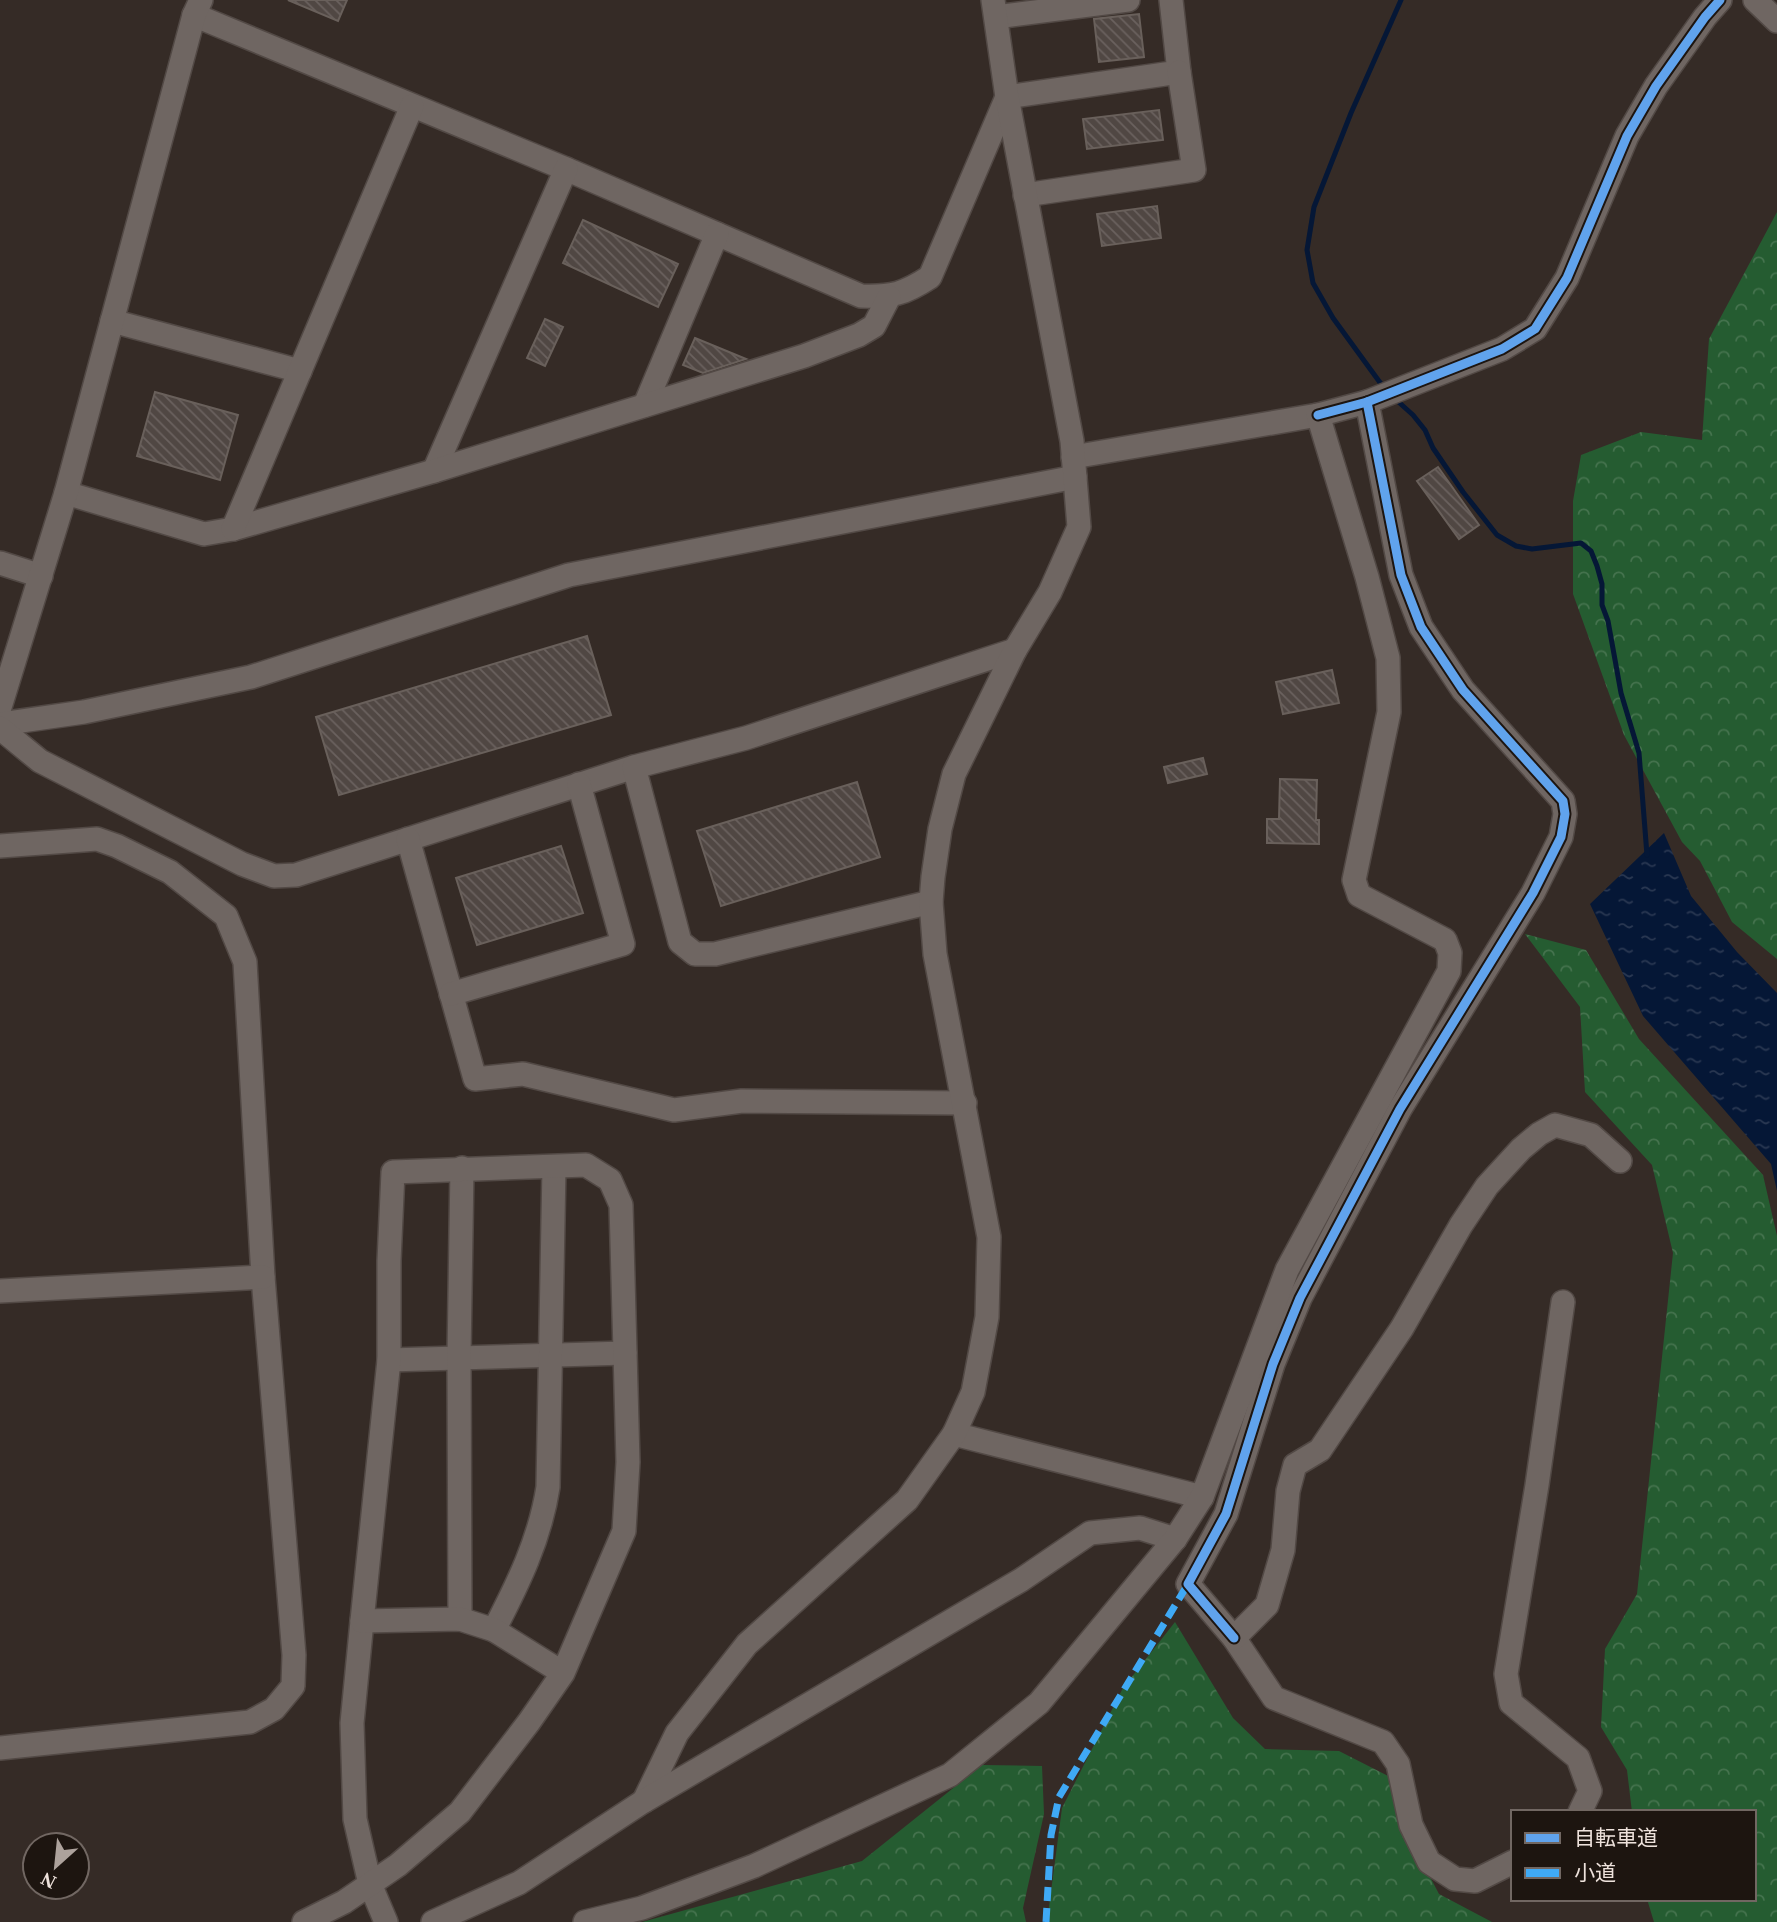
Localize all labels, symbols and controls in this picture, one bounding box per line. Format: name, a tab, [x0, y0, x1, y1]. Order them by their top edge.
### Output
legend	[1511, 1810, 1756, 1901]
text: 自転車道	[1574, 1826, 1658, 1850]
north arrow	[21, 1831, 91, 1901]
text: 小道	[1574, 1861, 1616, 1885]
text: N	[37, 1868, 59, 1893]

